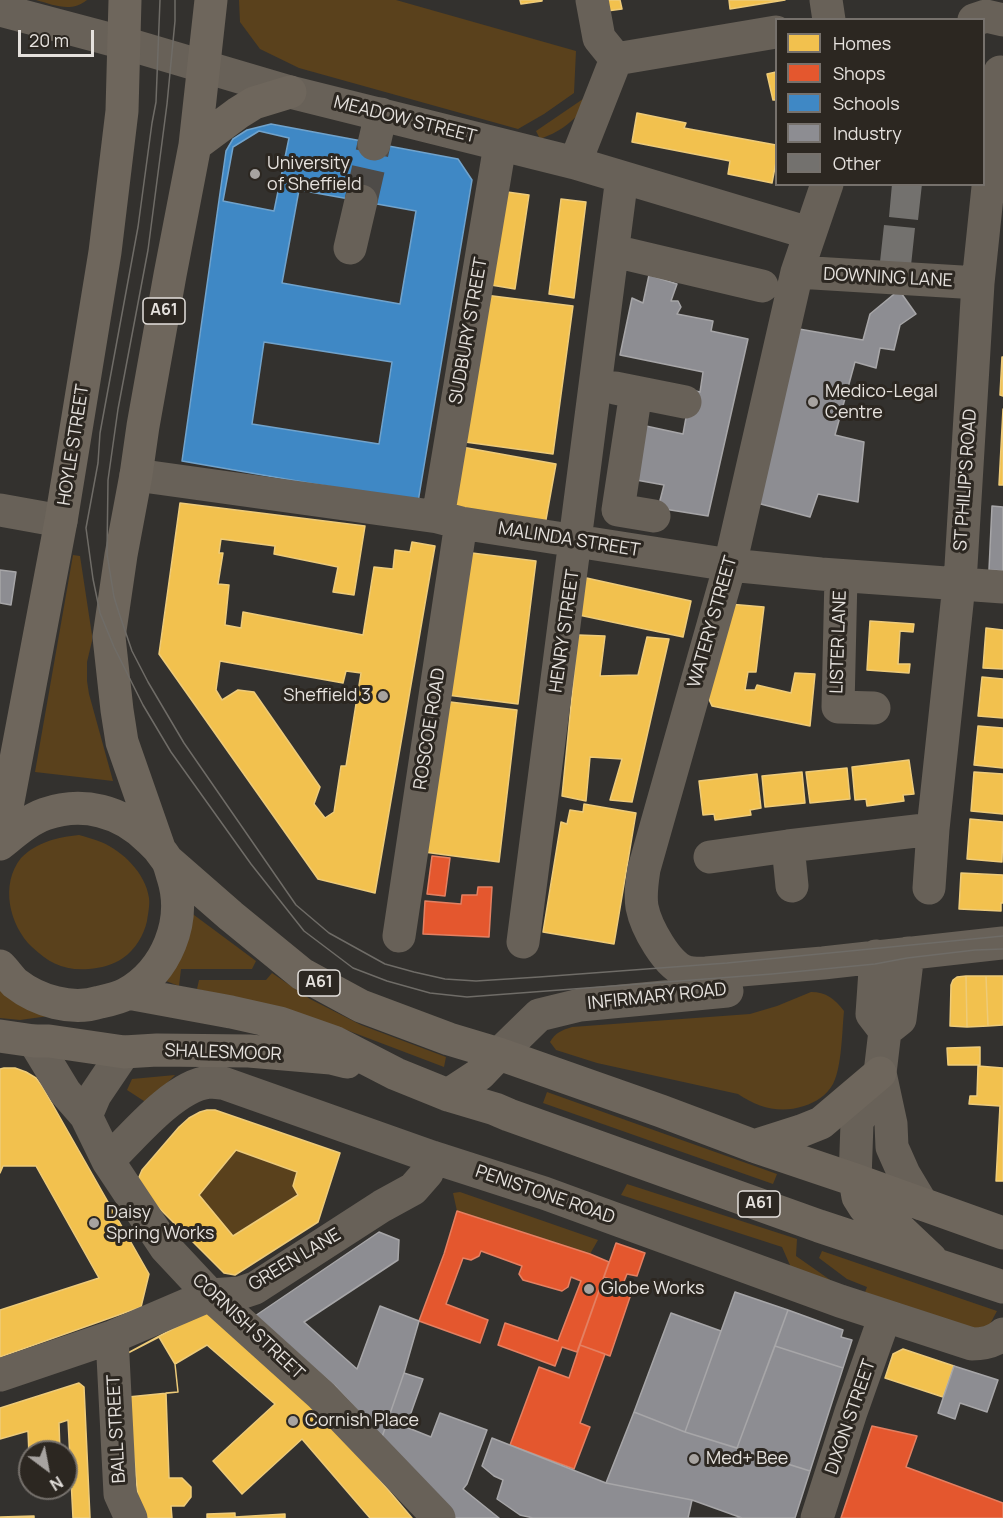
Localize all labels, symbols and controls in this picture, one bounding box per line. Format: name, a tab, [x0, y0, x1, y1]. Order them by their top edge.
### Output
scale bar	[21, 18, 98, 56]
legend	[775, 18, 985, 186]
text: 20 m	[29, 28, 69, 52]
text: Homes	[833, 31, 891, 55]
text: Shops	[833, 61, 885, 85]
text: Schools	[833, 91, 900, 115]
street label: MEADOW STREET	[331, 92, 479, 148]
text: Industry	[833, 121, 902, 145]
text: Other	[833, 151, 881, 175]
place label: University of Sheffield	[267, 153, 362, 195]
marker: University of Sheffield	[248, 167, 262, 181]
street label: SUDBURY STREET	[445, 256, 493, 406]
street label: DOWNING LANE	[823, 264, 953, 292]
road number: A61	[143, 298, 185, 324]
place label: Medico-Legal Centre	[825, 381, 938, 424]
street label: HOYLE STREET	[54, 383, 94, 507]
marker: Medico-Legal Centre	[806, 395, 820, 409]
street label: ST PHILIP'S ROAD	[950, 408, 982, 552]
street label: MALINDA STREET	[496, 518, 642, 562]
street label: WATERY STREET	[684, 554, 742, 690]
street label: HENRY STREET	[546, 568, 584, 694]
street label: LISTER LANE	[826, 590, 852, 694]
street label: ROSCOE ROAD	[410, 667, 450, 791]
place label: Sheffield 3	[283, 685, 371, 707]
marker: Sheffield 3	[376, 689, 390, 703]
road number: A61	[298, 970, 340, 996]
street label: INFIRMARY ROAD	[586, 979, 728, 1015]
street label: SHALESMOOR	[164, 1040, 282, 1066]
street label: PENISTONE ROAD	[472, 1161, 618, 1229]
road number: A61	[738, 1191, 780, 1217]
place label: Daisy Spring Works	[106, 1202, 214, 1244]
marker: Daisy Spring Works	[87, 1216, 101, 1230]
street label: GREEN LANE	[245, 1224, 345, 1296]
street label: CORNISH STREET	[188, 1270, 308, 1384]
place label: Globe Works	[601, 1278, 704, 1300]
marker: Globe Works	[582, 1282, 596, 1296]
street label: DIXON STREET	[821, 1357, 881, 1477]
street label: BALL STREET	[103, 1374, 131, 1484]
place label: Cornish Place	[305, 1410, 419, 1432]
marker: Cornish Place	[286, 1414, 300, 1428]
north arrow	[18, 1440, 78, 1500]
place label: Med+ Bee	[706, 1448, 788, 1470]
marker: Med+ Bee	[687, 1452, 701, 1466]
text: N	[46, 1471, 67, 1496]

